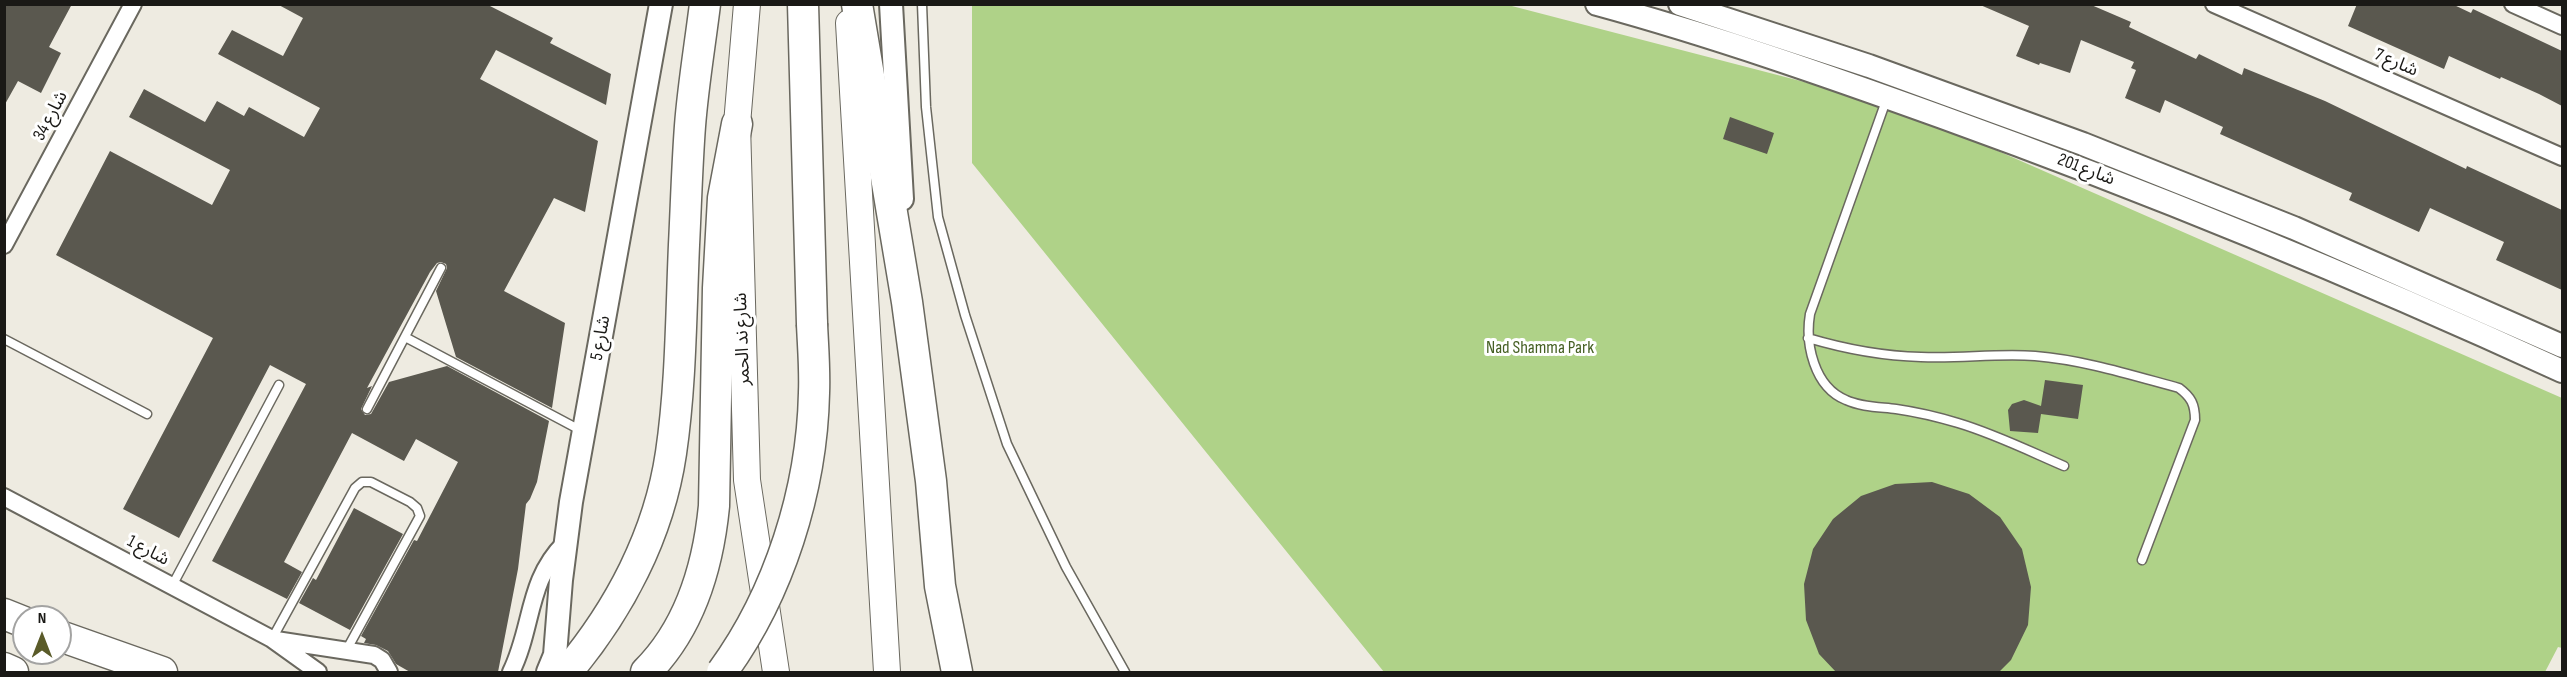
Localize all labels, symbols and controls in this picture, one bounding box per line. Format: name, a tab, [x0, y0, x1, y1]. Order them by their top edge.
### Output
street label: شارع 7	[2371, 44, 2421, 82]
street label: شارع 34	[29, 88, 73, 144]
street label: شارع 201	[2054, 149, 2118, 191]
street label: شارع ند الحمر	[731, 292, 755, 386]
street label: شارع 5	[586, 314, 616, 362]
park label: Nad Shamma Park	[1486, 337, 1594, 359]
street label: شارع 1	[123, 531, 173, 571]
north arrow	[12, 605, 72, 665]
text: N	[38, 609, 46, 628]

